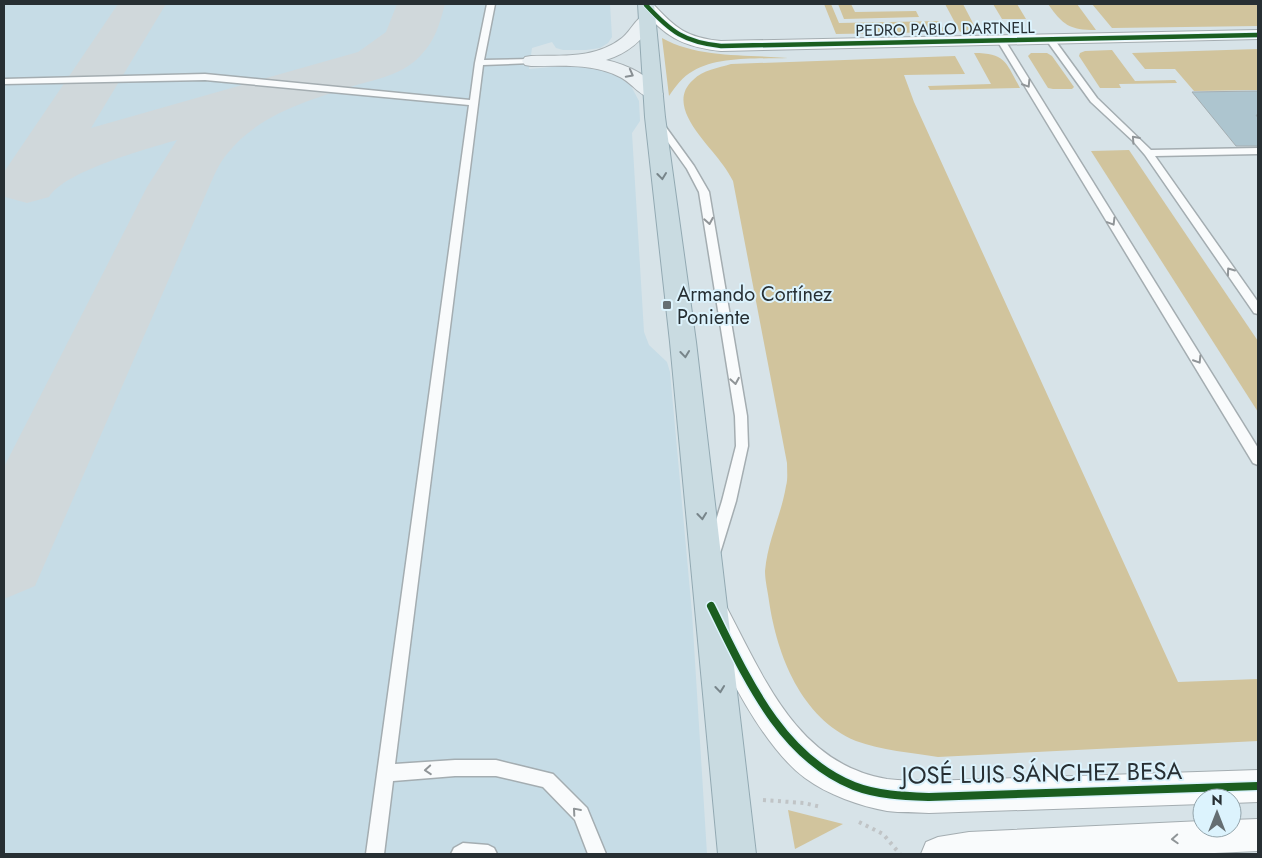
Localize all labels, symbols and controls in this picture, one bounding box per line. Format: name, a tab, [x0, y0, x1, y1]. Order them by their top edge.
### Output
street label: PEDRO PABLO DARTNELL	[855, 16, 1036, 42]
one-way arrow	[625, 68, 634, 78]
one-way arrow	[1021, 78, 1031, 87]
one-way arrow	[1132, 135, 1141, 144]
one-way arrow	[656, 172, 667, 180]
one-way arrow	[703, 216, 713, 225]
one-way arrow	[1106, 217, 1116, 226]
one-way arrow	[1227, 267, 1236, 276]
place label: Armando Cortínez Poniente	[677, 280, 832, 332]
marker: Armando Cortínez Poniente	[661, 299, 673, 311]
one-way arrow	[679, 351, 690, 359]
one-way arrow	[1191, 355, 1201, 364]
one-way arrow	[730, 377, 740, 385]
one-way arrow	[696, 512, 707, 520]
one-way arrow	[714, 685, 725, 693]
street label: JOSÉ LUIS SÁNCHEZ BESA	[898, 753, 1183, 793]
one-way arrow	[424, 765, 432, 776]
north arrow	[1192, 788, 1242, 838]
text: N	[1211, 790, 1223, 810]
one-way arrow	[573, 807, 582, 816]
one-way arrow	[1170, 834, 1178, 845]

